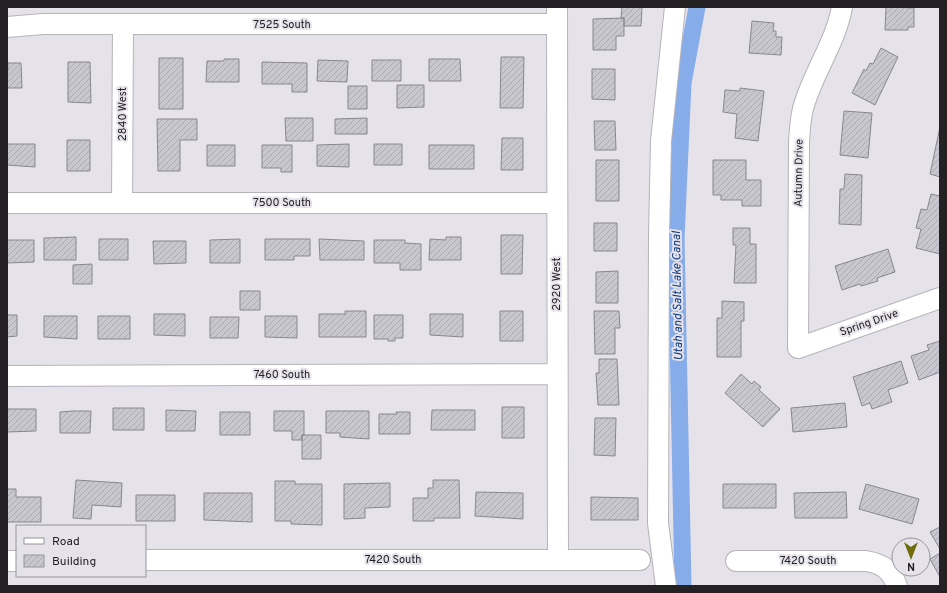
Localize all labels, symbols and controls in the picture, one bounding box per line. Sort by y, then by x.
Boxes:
street label: 7525 South [253,18,311,32]
street label: 2840 West [116,87,130,141]
street label: Autumn Drive [791,139,807,207]
street label: 7500 South [253,196,311,210]
water label: Utah and Salt Lake Canal [669,230,687,361]
street label: 2920 West [550,257,564,311]
street label: Spring Drive [838,306,900,340]
street label: 7460 South [254,368,310,382]
legend [16,525,146,577]
text: Road [52,534,80,550]
north arrow [891,537,931,577]
street label: 7420 South [365,553,421,567]
text: Building [52,554,96,570]
street label: 7420 South [780,554,836,568]
text: N [907,559,915,573]

